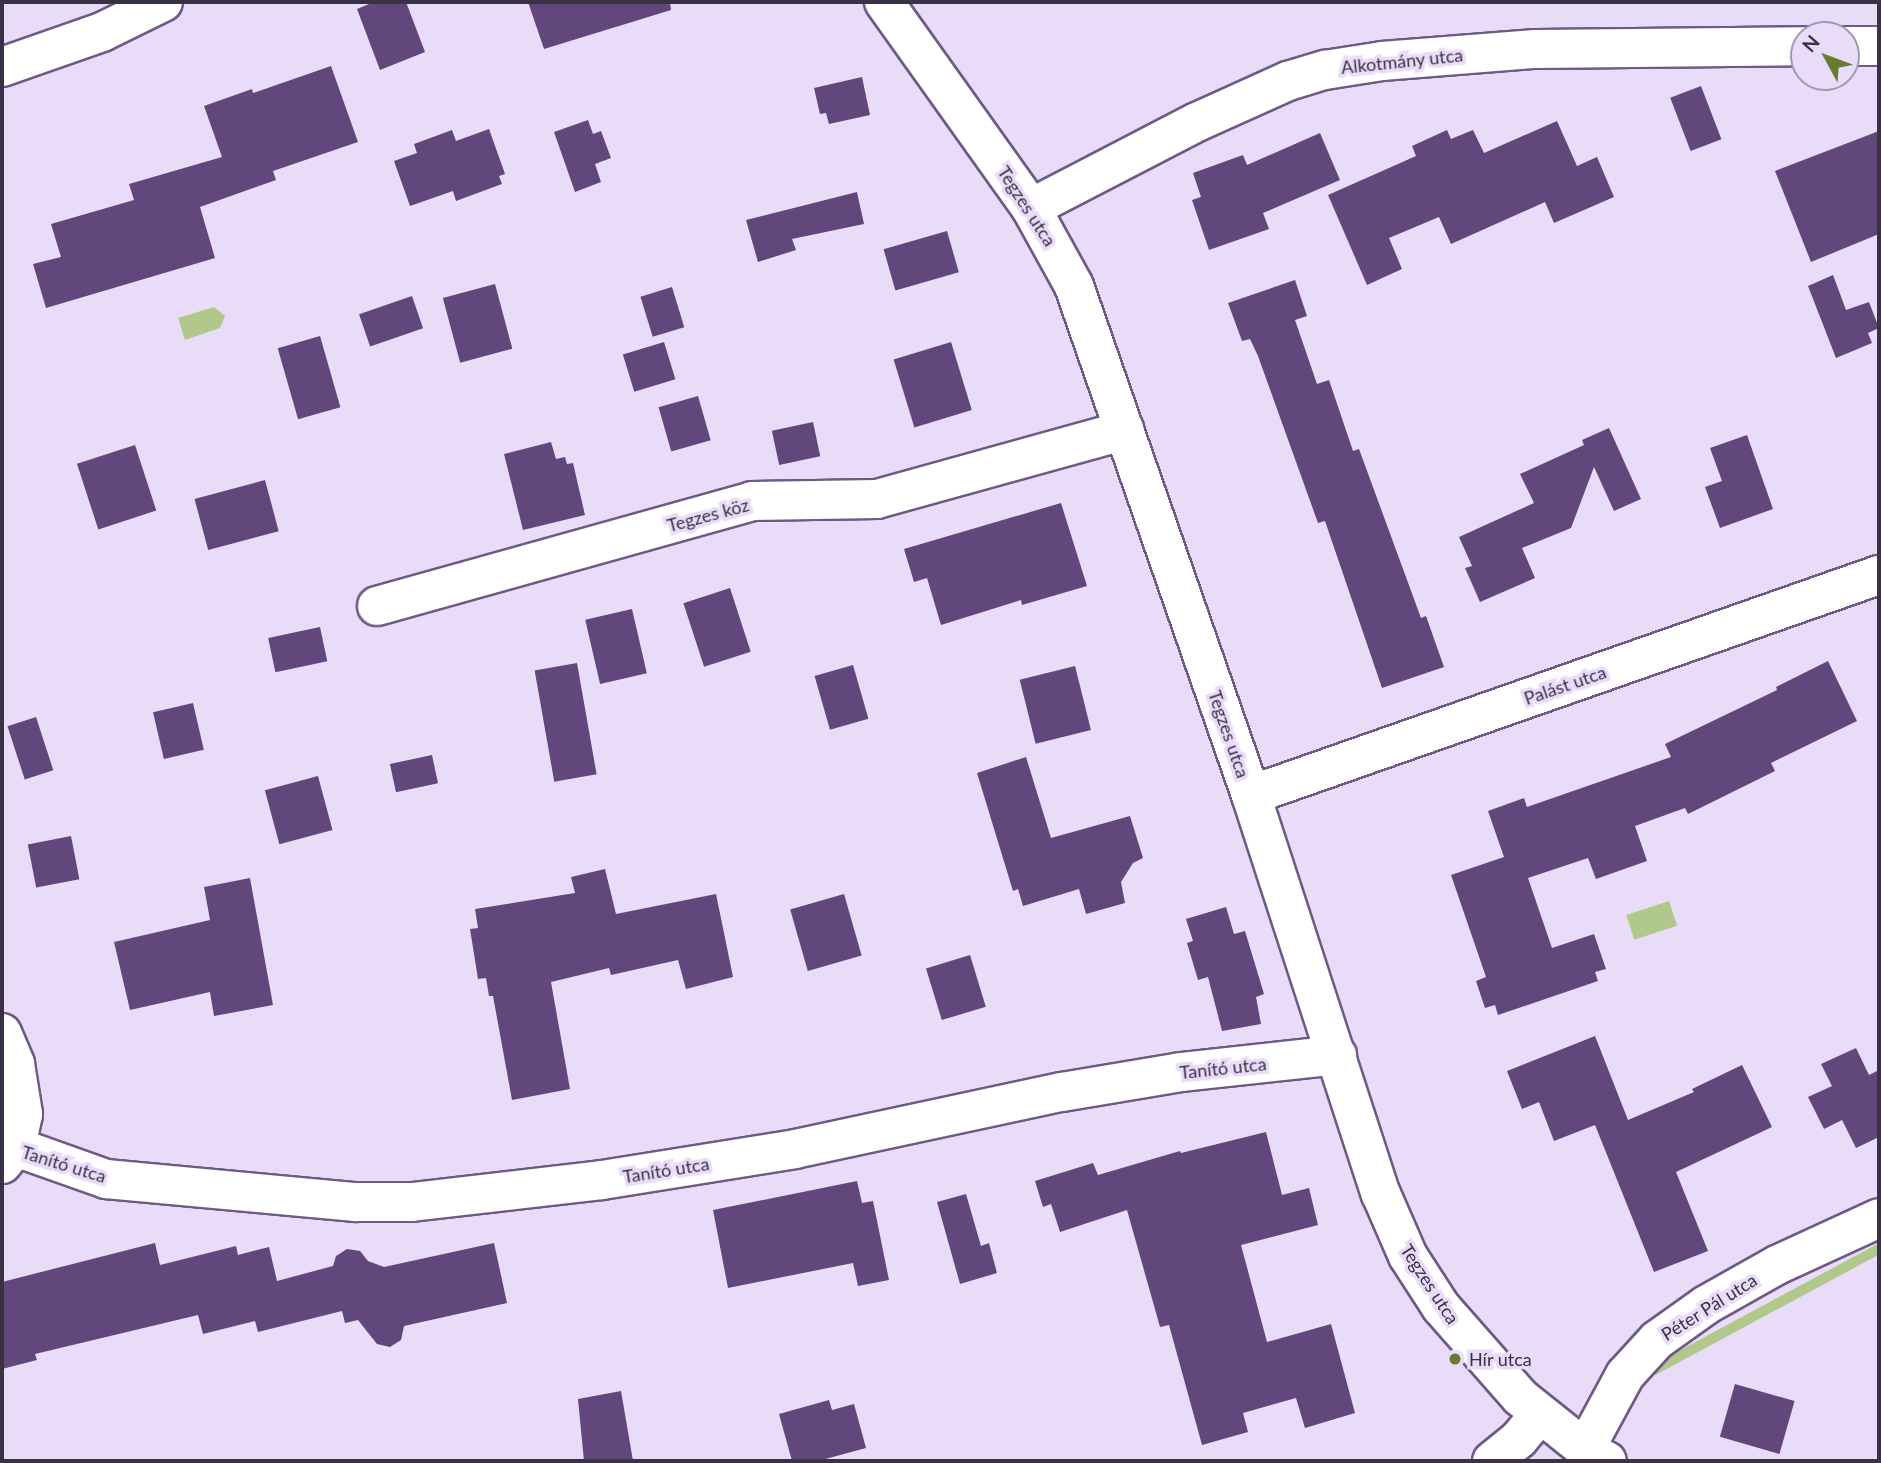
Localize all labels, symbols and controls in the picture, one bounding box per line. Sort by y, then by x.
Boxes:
north arrow [1790,21,1860,91]
text: N [1797,30,1824,56]
street label: Alkotmány utca [1340,44,1464,78]
street label: Tegzes utca [993,162,1061,250]
street label: Tegzes köz [665,494,751,536]
street label: Palást utca [1521,661,1609,709]
street label: Tegzes utca [1204,687,1254,781]
street label: Tanító utca [1179,1053,1267,1083]
street label: Tanító utca [19,1141,109,1187]
street label: Tanító utca [621,1153,711,1187]
street label: Tegzes utca [1396,1240,1464,1328]
street label: Péter Pál utca [1657,1269,1761,1345]
place label: Hír utca [1469,1348,1532,1370]
marker: Hír utca [1447,1351,1463,1367]

